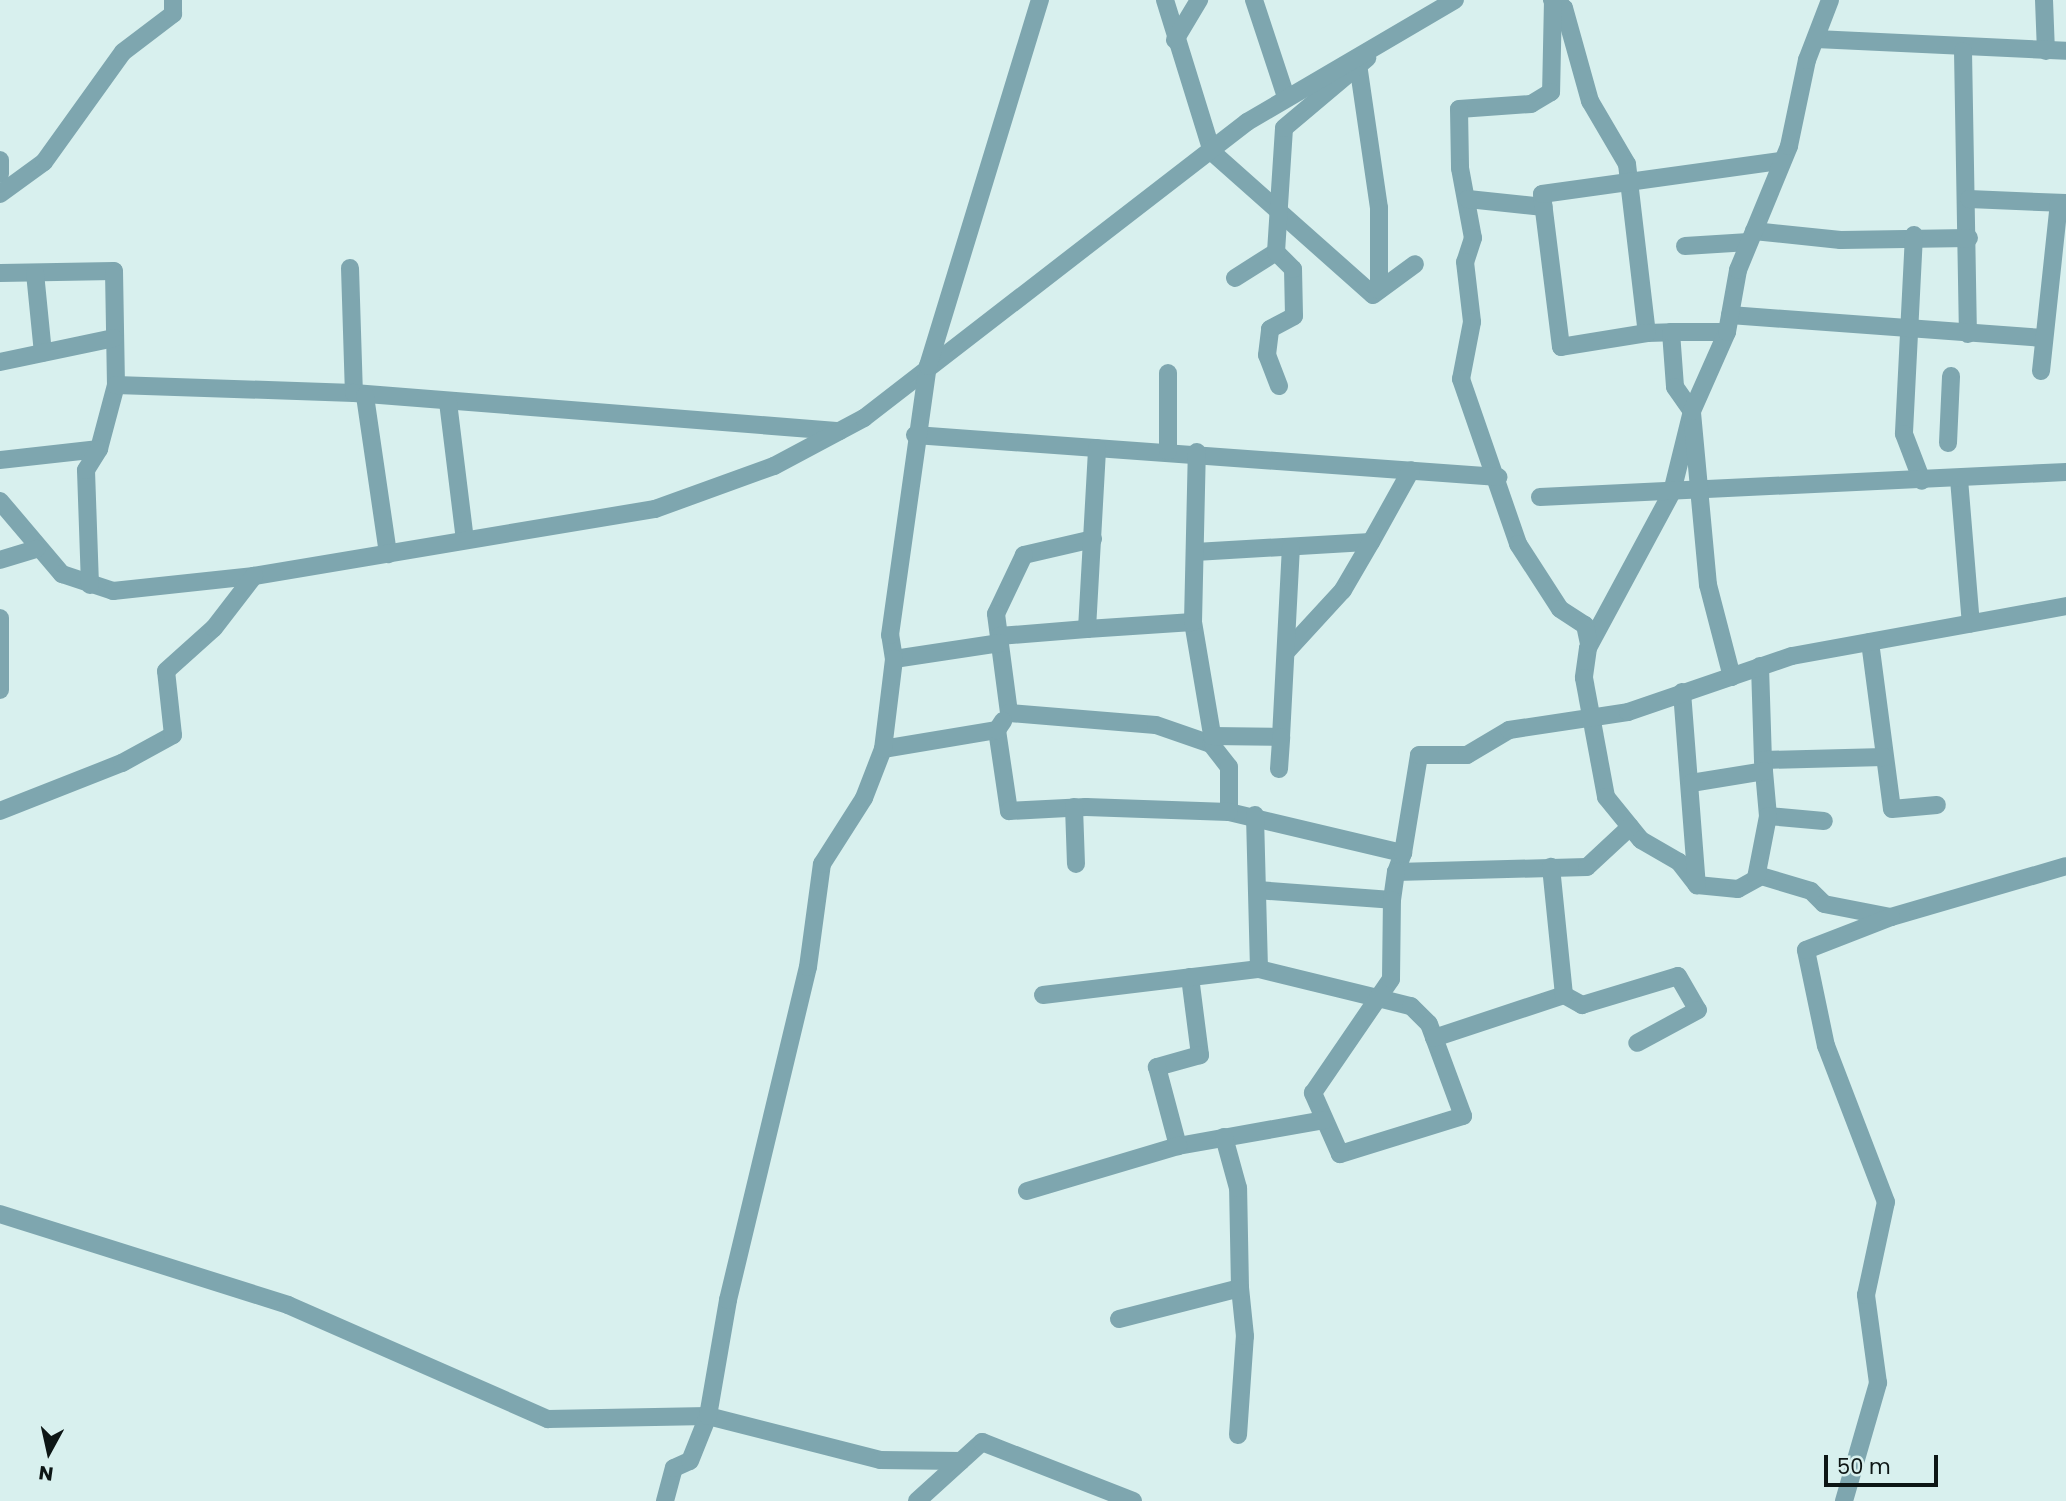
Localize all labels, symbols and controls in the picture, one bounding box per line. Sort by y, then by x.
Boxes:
north arrow [14,1417,84,1487]
scale bar [1828,1442,1942,1486]
text: 50 m [1837,1452,1891,1481]
text: N [37,1459,55,1488]

